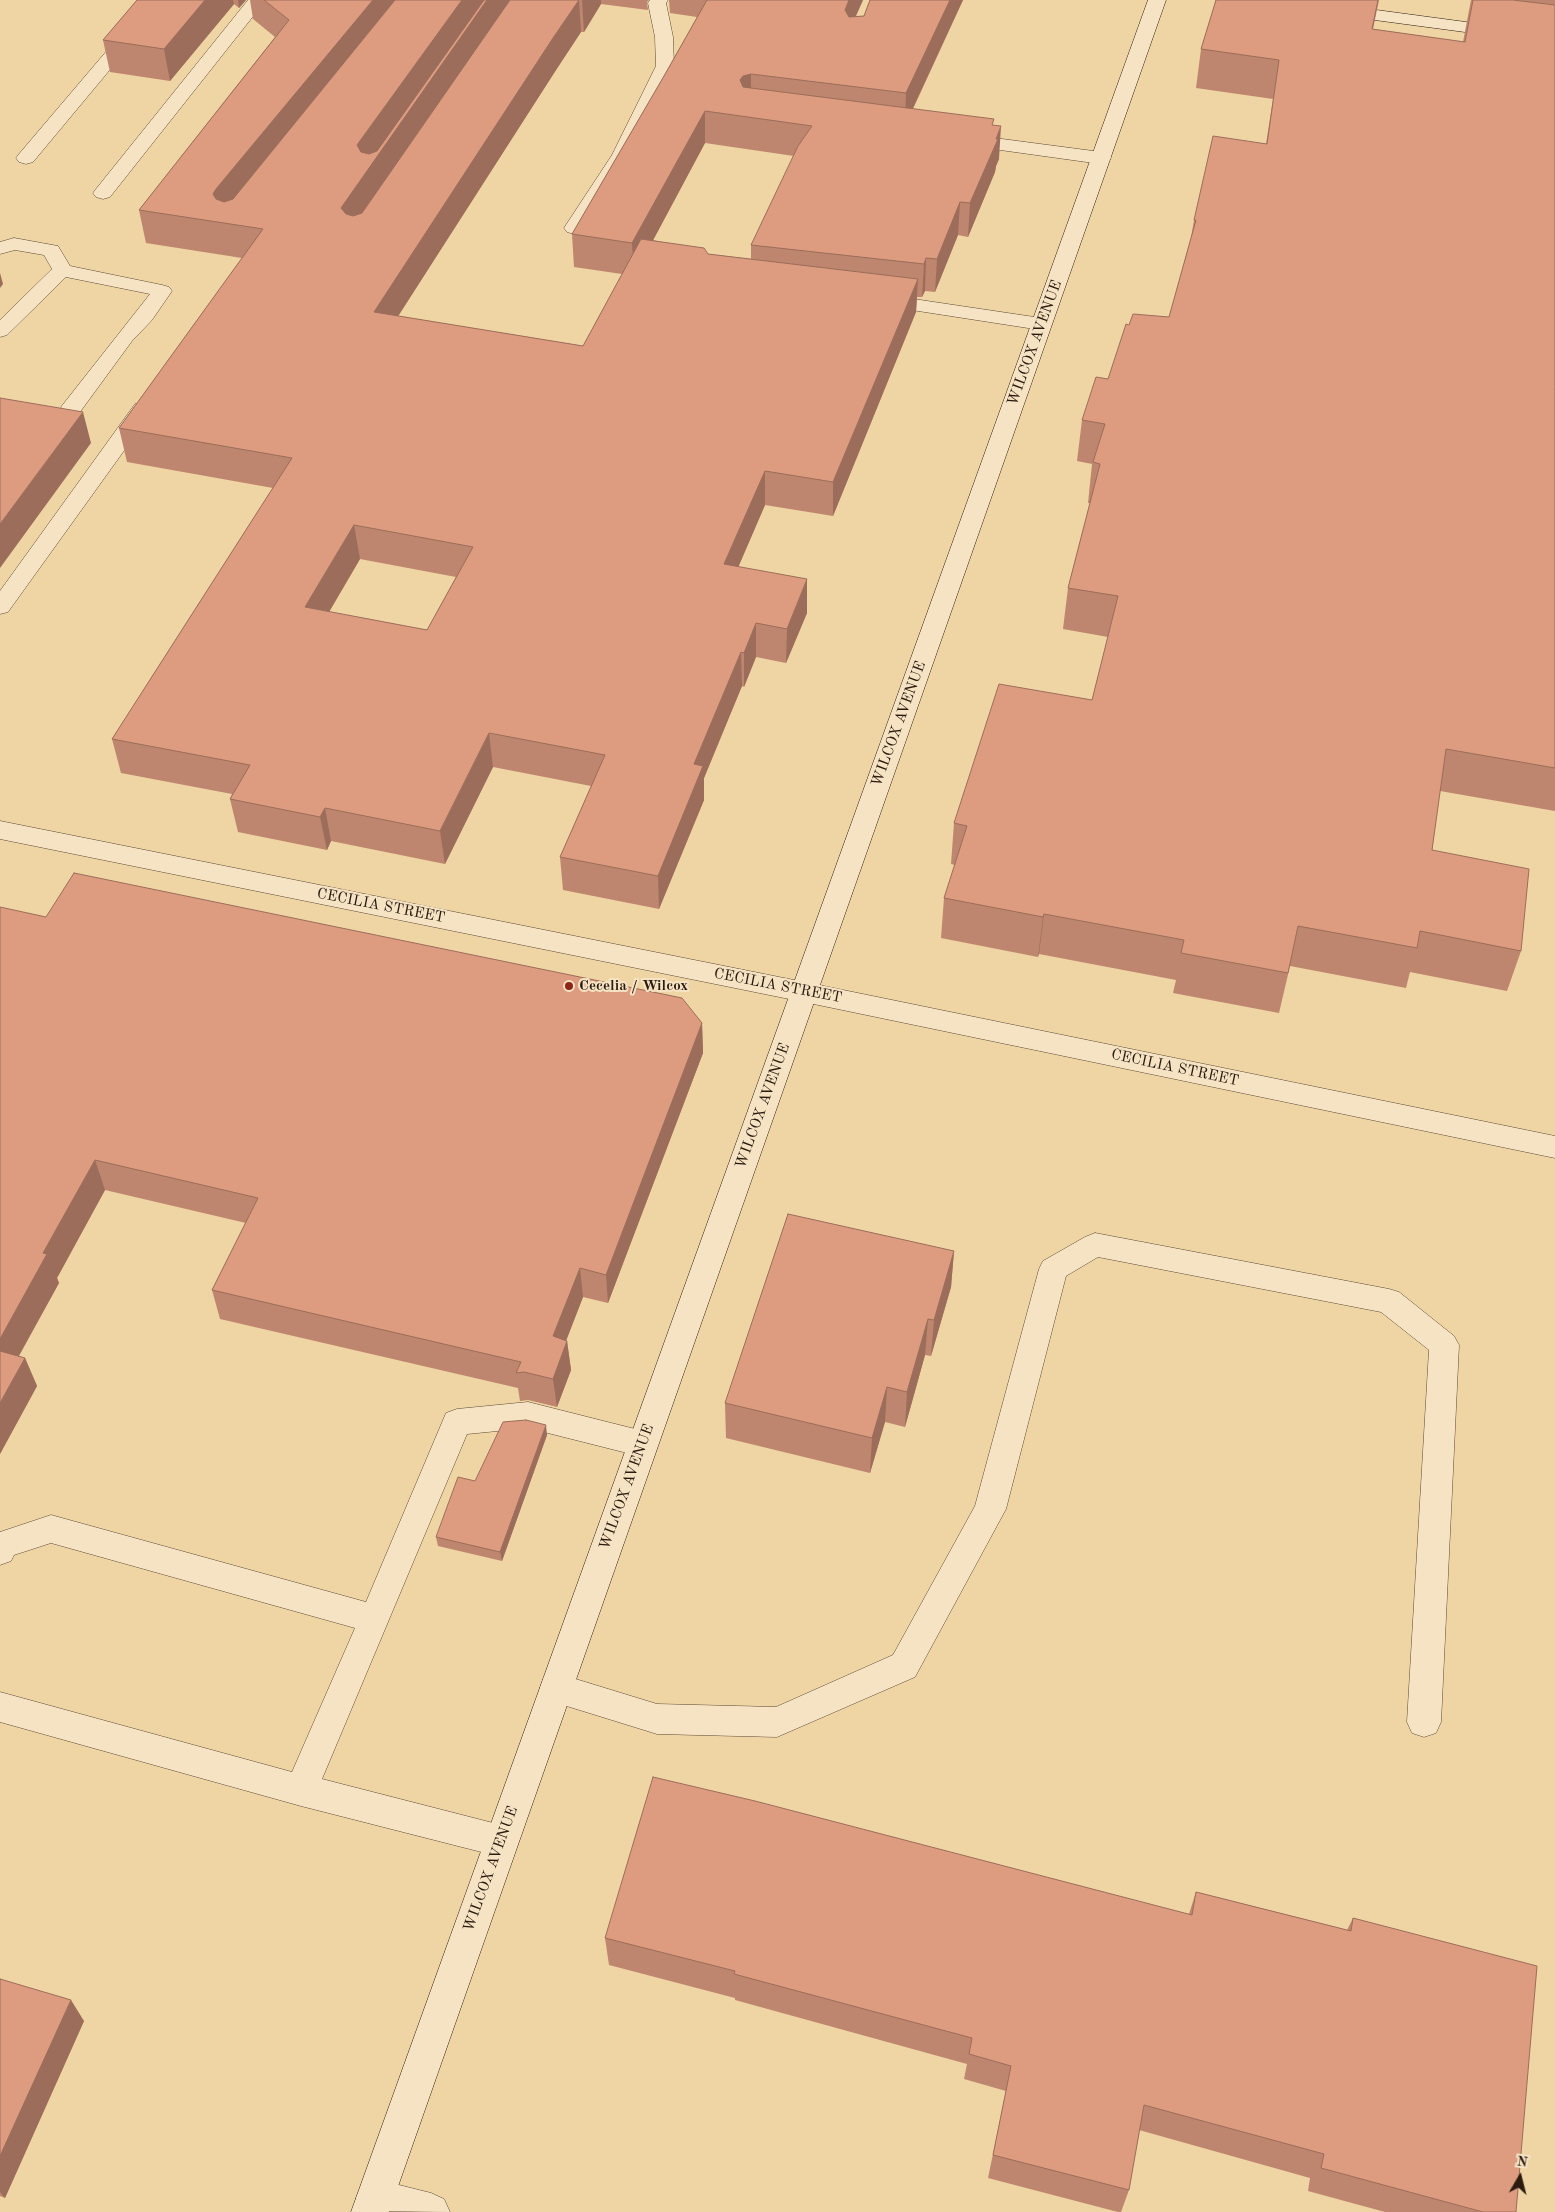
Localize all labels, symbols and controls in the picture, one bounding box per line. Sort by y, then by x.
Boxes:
street label: WILCOX AVENUE [1004,278,1066,408]
street label: WILCOX AVENUE [868,659,930,789]
street label: CECILIA STREET [315,885,447,927]
street label: CECILIA STREET [712,965,844,1007]
place label: Cecelia / Wilcox [579,977,688,995]
marker: Cecelia / Wilcox [563,980,575,992]
street label: WILCOX AVENUE [732,1041,794,1171]
street label: CECILIA STREET [1109,1046,1241,1090]
street label: WILCOX AVENUE [596,1422,658,1552]
street label: WILCOX AVENUE [460,1804,522,1934]
north arrow [1495,2152,1545,2202]
text: N [1516,2154,1528,2170]

